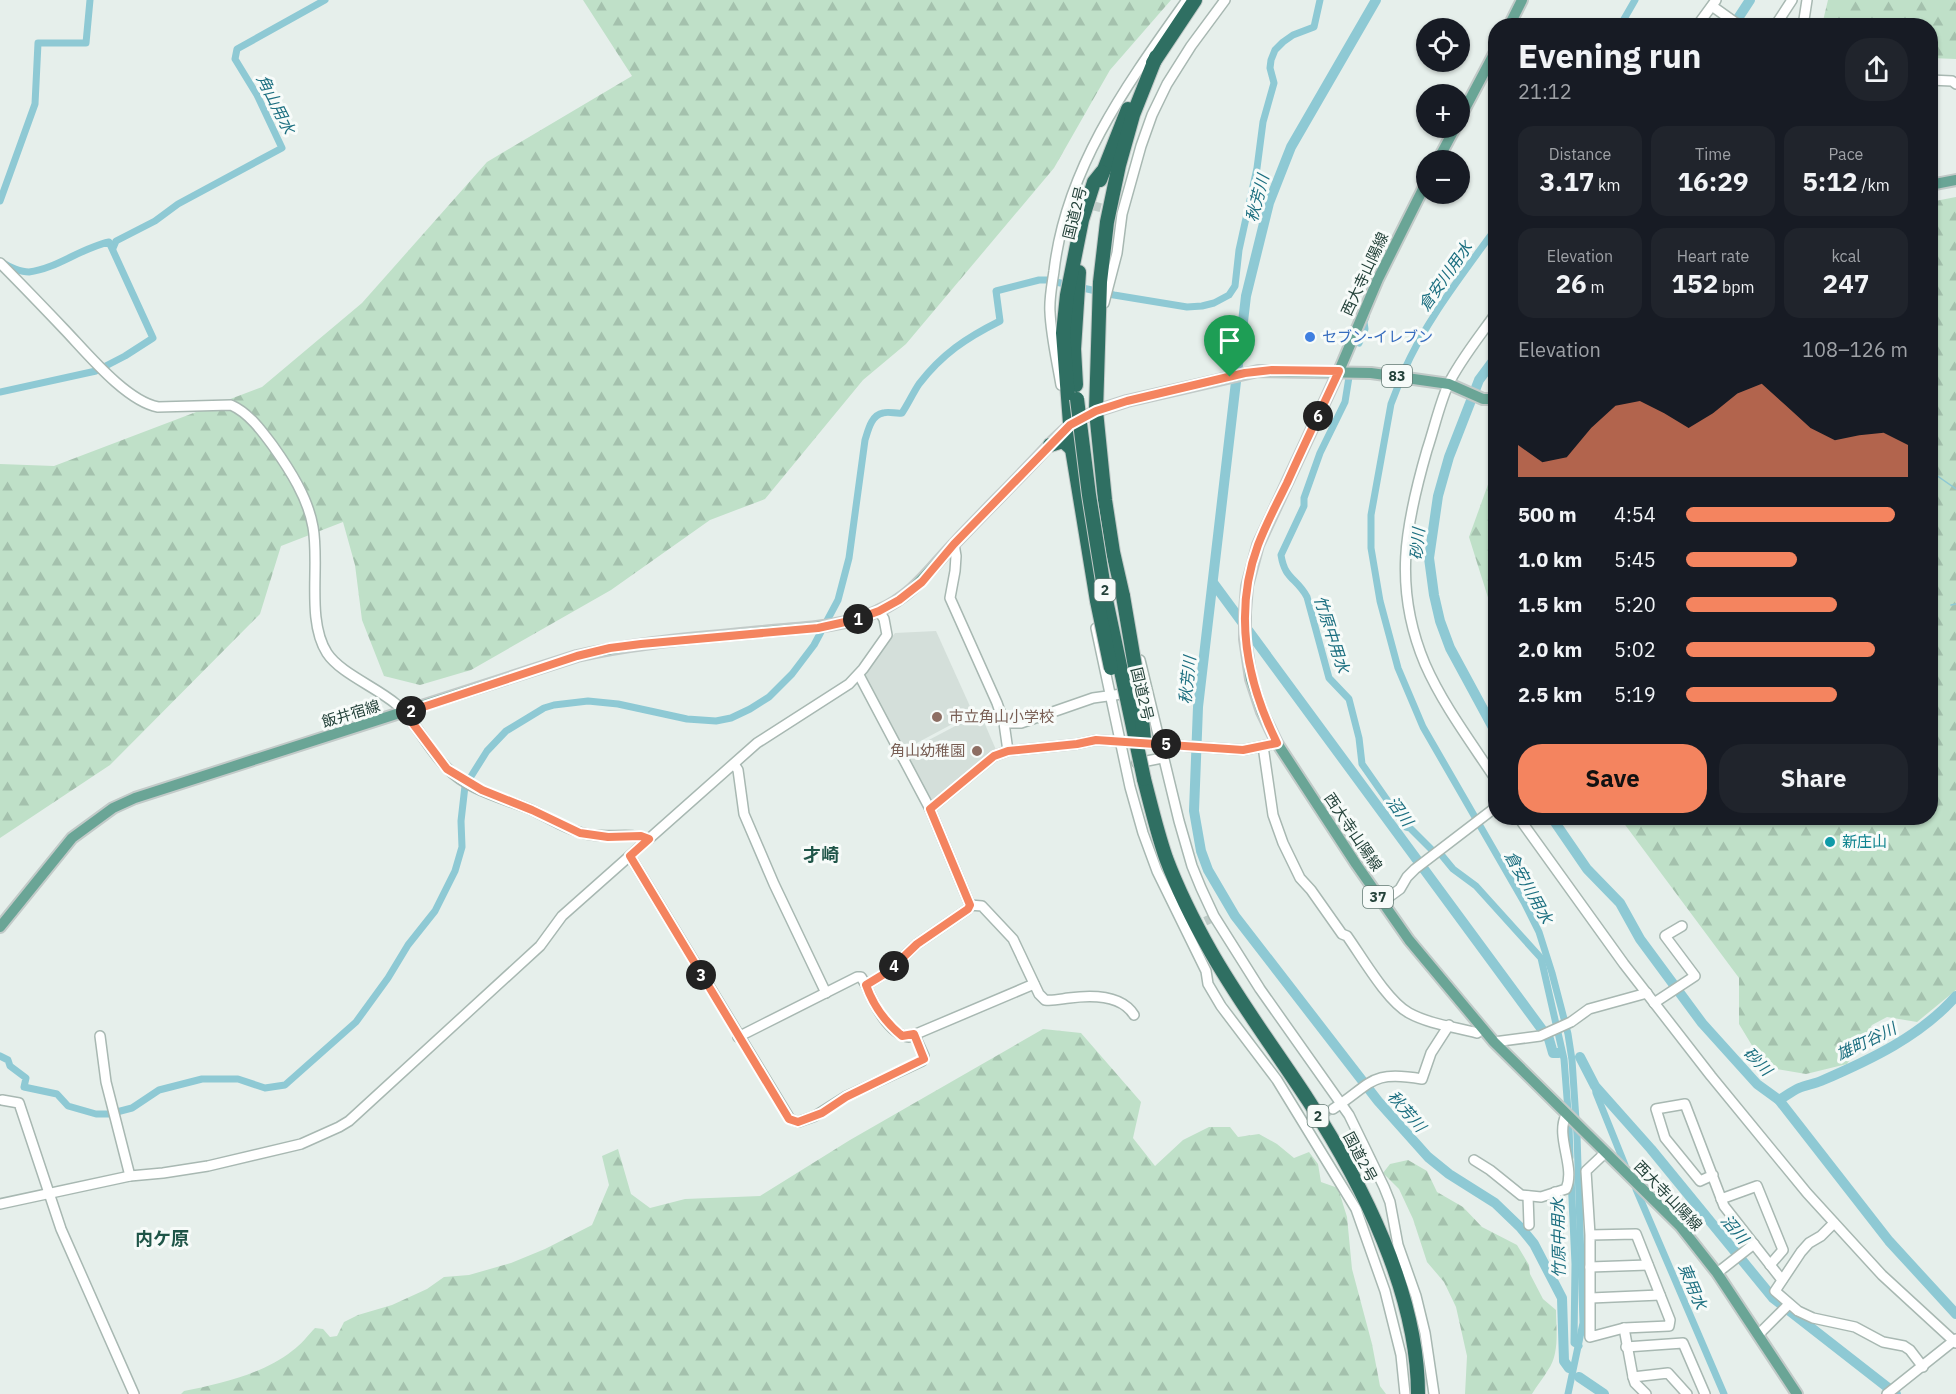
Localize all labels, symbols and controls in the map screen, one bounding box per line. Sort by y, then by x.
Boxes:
map controls [1416,18,1470,204]
button: locate [1416,18,1470,72]
text: Evening run [1518,34,1702,77]
button: share [1845,38,1908,101]
water label: 角山用水 [253,71,300,139]
text: 21:12 [1518,78,1572,105]
button: + [1416,84,1470,138]
text: Distance [1549,144,1611,164]
text: Time [1695,144,1731,164]
text: Pace [1829,144,1863,164]
button: − [1416,150,1470,204]
text: 3.17 [1539,164,1594,198]
text: 16:29 [1678,164,1748,198]
text: 5:12 [1802,164,1858,198]
water label: 秋芳川 [1241,170,1273,224]
text: km [1594,175,1621,195]
text: /km [1858,175,1890,195]
street label: 国道2号 [1059,184,1090,241]
street label: 西大寺山陽線 [1337,229,1392,319]
water label: 倉安川用水 [1414,236,1477,315]
text: Elevation [1547,246,1613,266]
text: Heart rate [1677,246,1749,266]
text: kcal [1831,246,1861,266]
text: 26 [1556,266,1587,300]
text: 152 [1671,266,1718,300]
text: 247 [1823,266,1869,300]
text: m [1587,277,1604,297]
text: bpm [1718,277,1755,297]
pin [1204,315,1255,377]
icon: arrive [1213,324,1246,357]
place label: セブン-イレブン [1322,327,1433,346]
marker: セブン-イレブン [1303,330,1317,344]
text: Elevation [1518,336,1601,363]
text: 108–126 m [1802,336,1908,363]
road number: 83 [1382,365,1412,387]
pin: 6 [1303,401,1333,431]
text: 6 [1313,406,1323,426]
text: 500 m [1518,501,1577,528]
text: 4:54 [1614,501,1656,528]
water label: 砂川 [1406,525,1429,561]
text: 1.0 km [1518,546,1582,573]
text: 5:45 [1614,546,1656,573]
road number: 2 [1094,579,1116,601]
text: 1.5 km [1518,591,1582,618]
text: 5:20 [1614,591,1656,618]
water label: 竹原中用水 [1310,593,1354,677]
pin: 1 [843,604,873,634]
text: 1 [853,609,863,629]
text: 2.0 km [1518,636,1582,663]
text: 5:02 [1614,636,1656,663]
water label: 秋芳川 [1175,653,1200,705]
street label: 国道2号 [1127,665,1158,722]
text: 2.5 km [1518,681,1582,708]
text: 5:19 [1614,681,1656,708]
street label: 飯井宿線 [319,696,382,731]
pin: 2 [396,696,426,726]
text: 2 [406,701,416,721]
place label: 市立角山小学校 [949,707,1054,726]
marker: 市立角山小学校 [930,710,944,724]
pin: 5 [1151,729,1181,759]
text: 5 [1161,734,1171,754]
place label: 角山幼稚園 [890,741,965,760]
marker: 角山幼稚園 [970,744,984,758]
button: Save [1518,744,1707,813]
button: Share [1719,744,1908,813]
street label: 西大寺山陽線 [1320,789,1386,874]
water label: 沼川 [1383,792,1419,831]
place label: 新庄山 [1842,832,1887,851]
marker: 新庄山 [1823,835,1837,849]
district label: 才崎 [803,843,839,866]
water label: 倉安川用水 [1501,847,1558,929]
road number: 37 [1363,886,1393,908]
pin: 4 [879,951,909,981]
text: 4 [889,956,899,976]
pin: 3 [686,960,716,990]
text: 3 [696,965,706,985]
water label: 雄町谷川 [1833,1017,1901,1064]
water label: 砂川 [1740,1043,1778,1081]
water label: 秋芳川 [1384,1086,1432,1137]
road number: 2 [1308,1105,1328,1127]
street label: 国道2号 [1339,1128,1382,1185]
street label: 西大寺山陽線 [1630,1157,1706,1235]
water label: 竹原中用水 [1547,1196,1569,1278]
water label: 沼川 [1717,1210,1754,1249]
district label: 内ケ原 [135,1227,189,1250]
water label: 東用水 [1674,1260,1712,1314]

